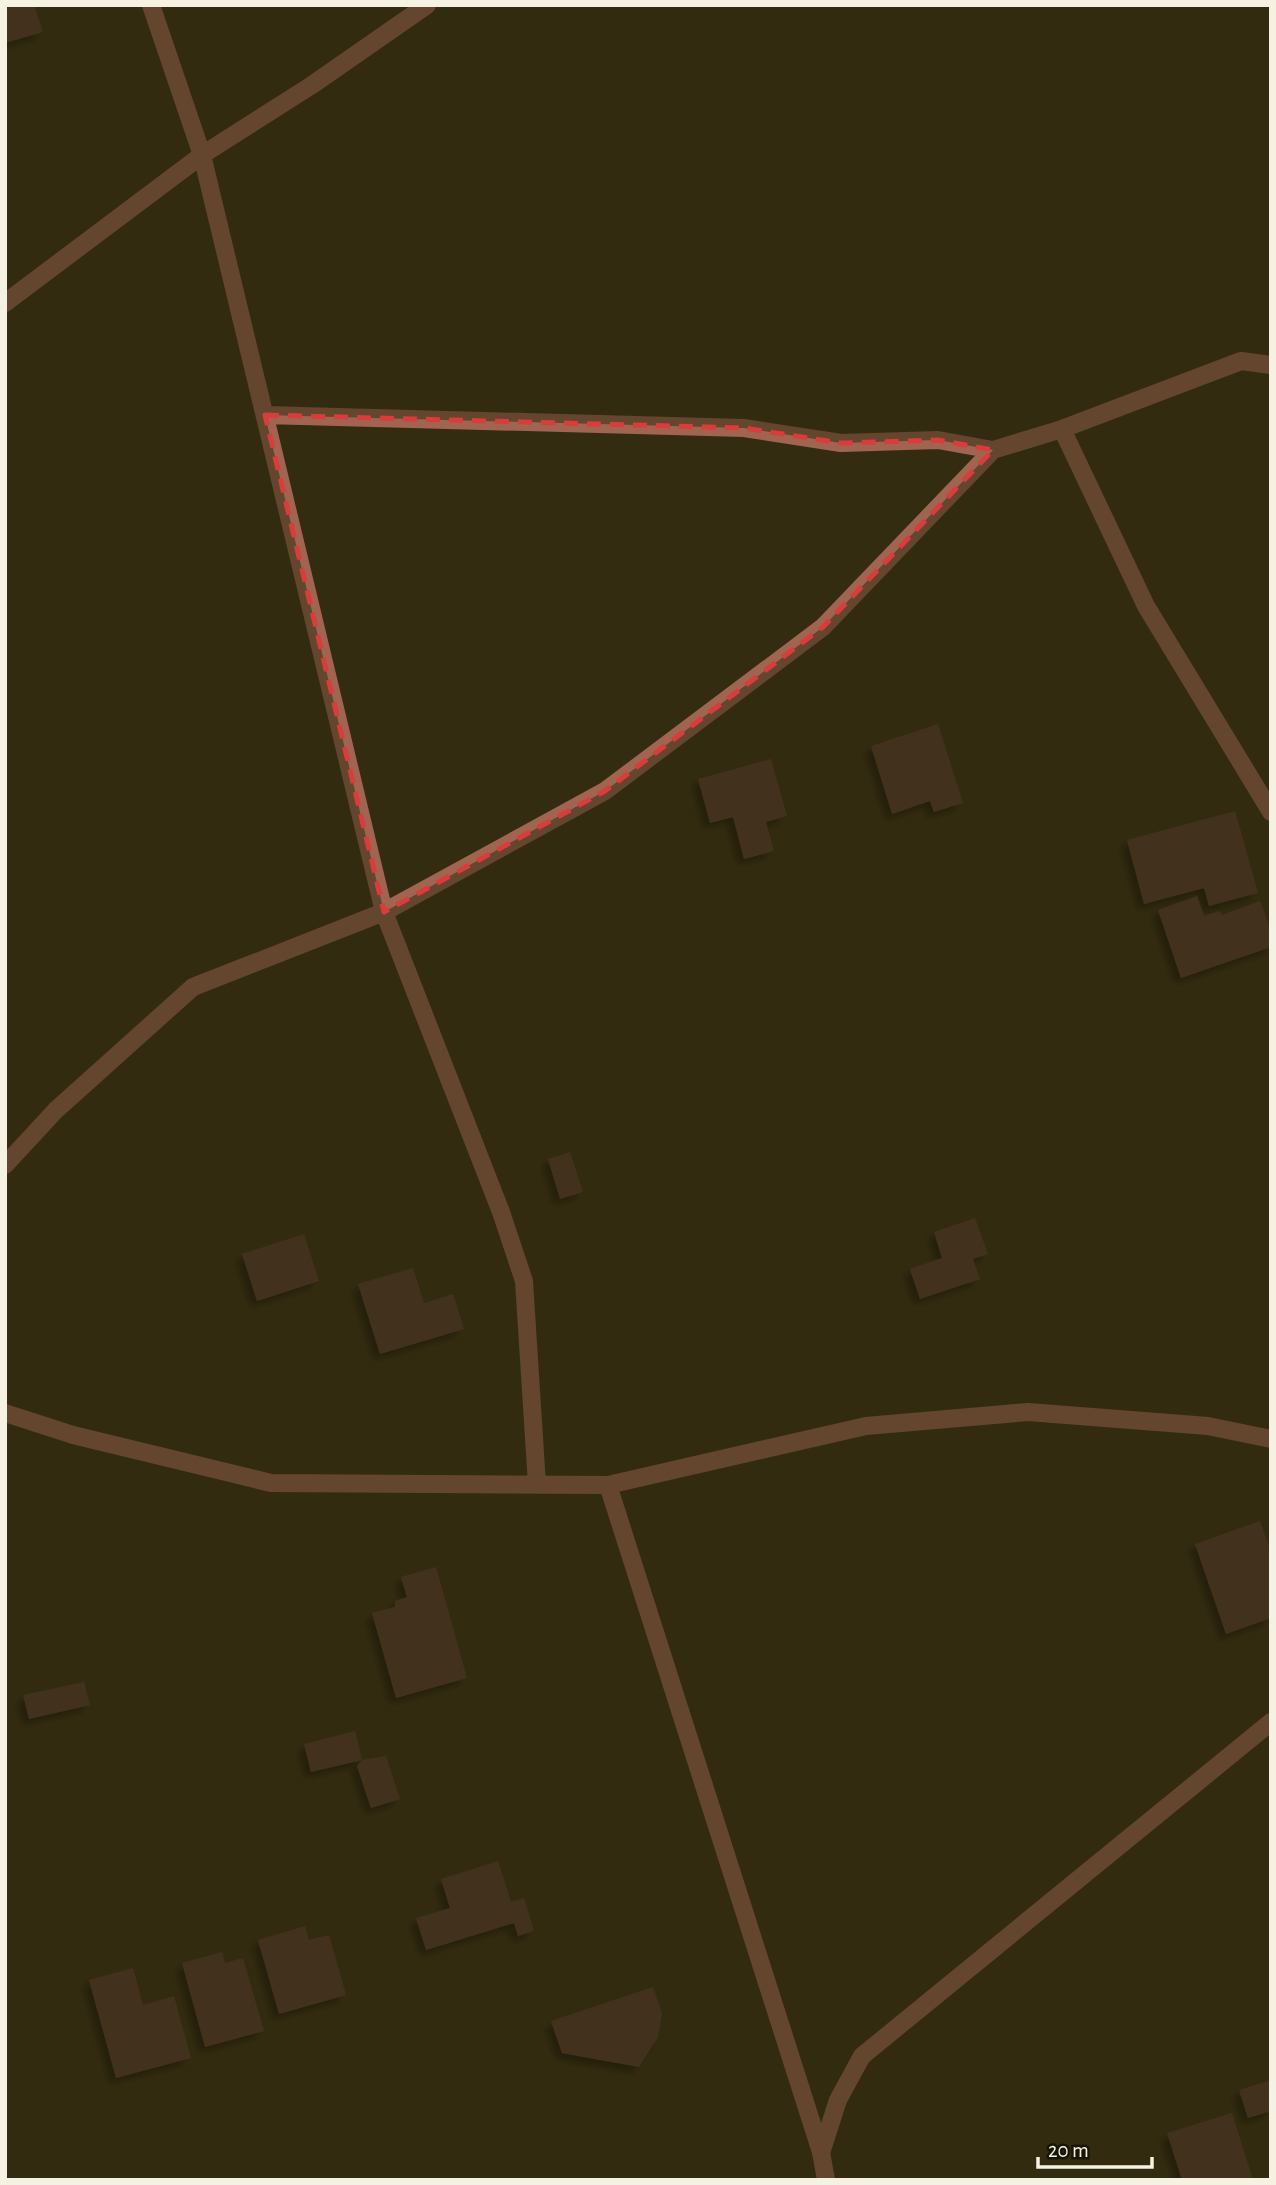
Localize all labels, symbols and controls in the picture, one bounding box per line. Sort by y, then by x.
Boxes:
scale bar [1038,2126,1152,2170]
text: 20 m [1048,2140,1089,2161]

